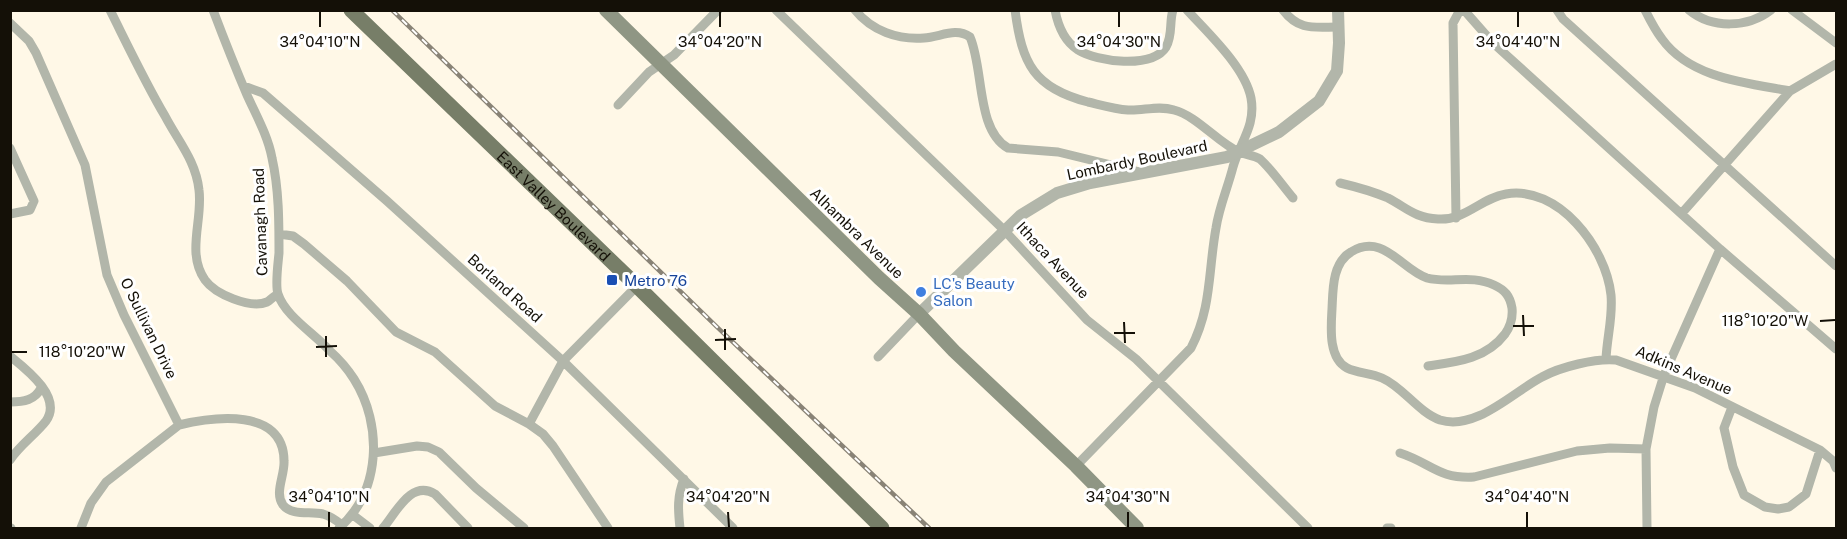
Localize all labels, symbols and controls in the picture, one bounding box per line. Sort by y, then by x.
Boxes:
text: 34°04'10"N [279,33,361,50]
text: 34°04'20"N [678,33,762,50]
text: 34°04'30"N [1077,33,1161,50]
text: 34°04'40"N [1476,33,1560,50]
street label: Lombardy Boulevard [1065,137,1209,183]
street label: East Valley Boulevard [494,147,614,264]
street label: Cavanagh Road [250,168,270,276]
street label: Alhambra Avenue [807,184,907,282]
street label: Ithaca Avenue [1013,218,1093,302]
street label: Borland Road [464,250,546,326]
place label: Metro 76 [624,272,687,289]
marker: Metro 76 [605,273,619,287]
street label: O Sullivan Drive [117,275,181,381]
place label: LC's Beauty Salon [933,275,1015,309]
marker: LC's Beauty Salon [914,285,928,299]
text: 118°10'20"W [1722,312,1808,329]
street label: Adkins Avenue [1633,342,1735,398]
text: 118°10'20"W [39,343,125,360]
text: 34°04'10"N [288,488,370,505]
text: 34°04'20"N [686,488,770,505]
text: 34°04'30"N [1086,488,1170,505]
text: 34°04'40"N [1485,488,1569,505]

